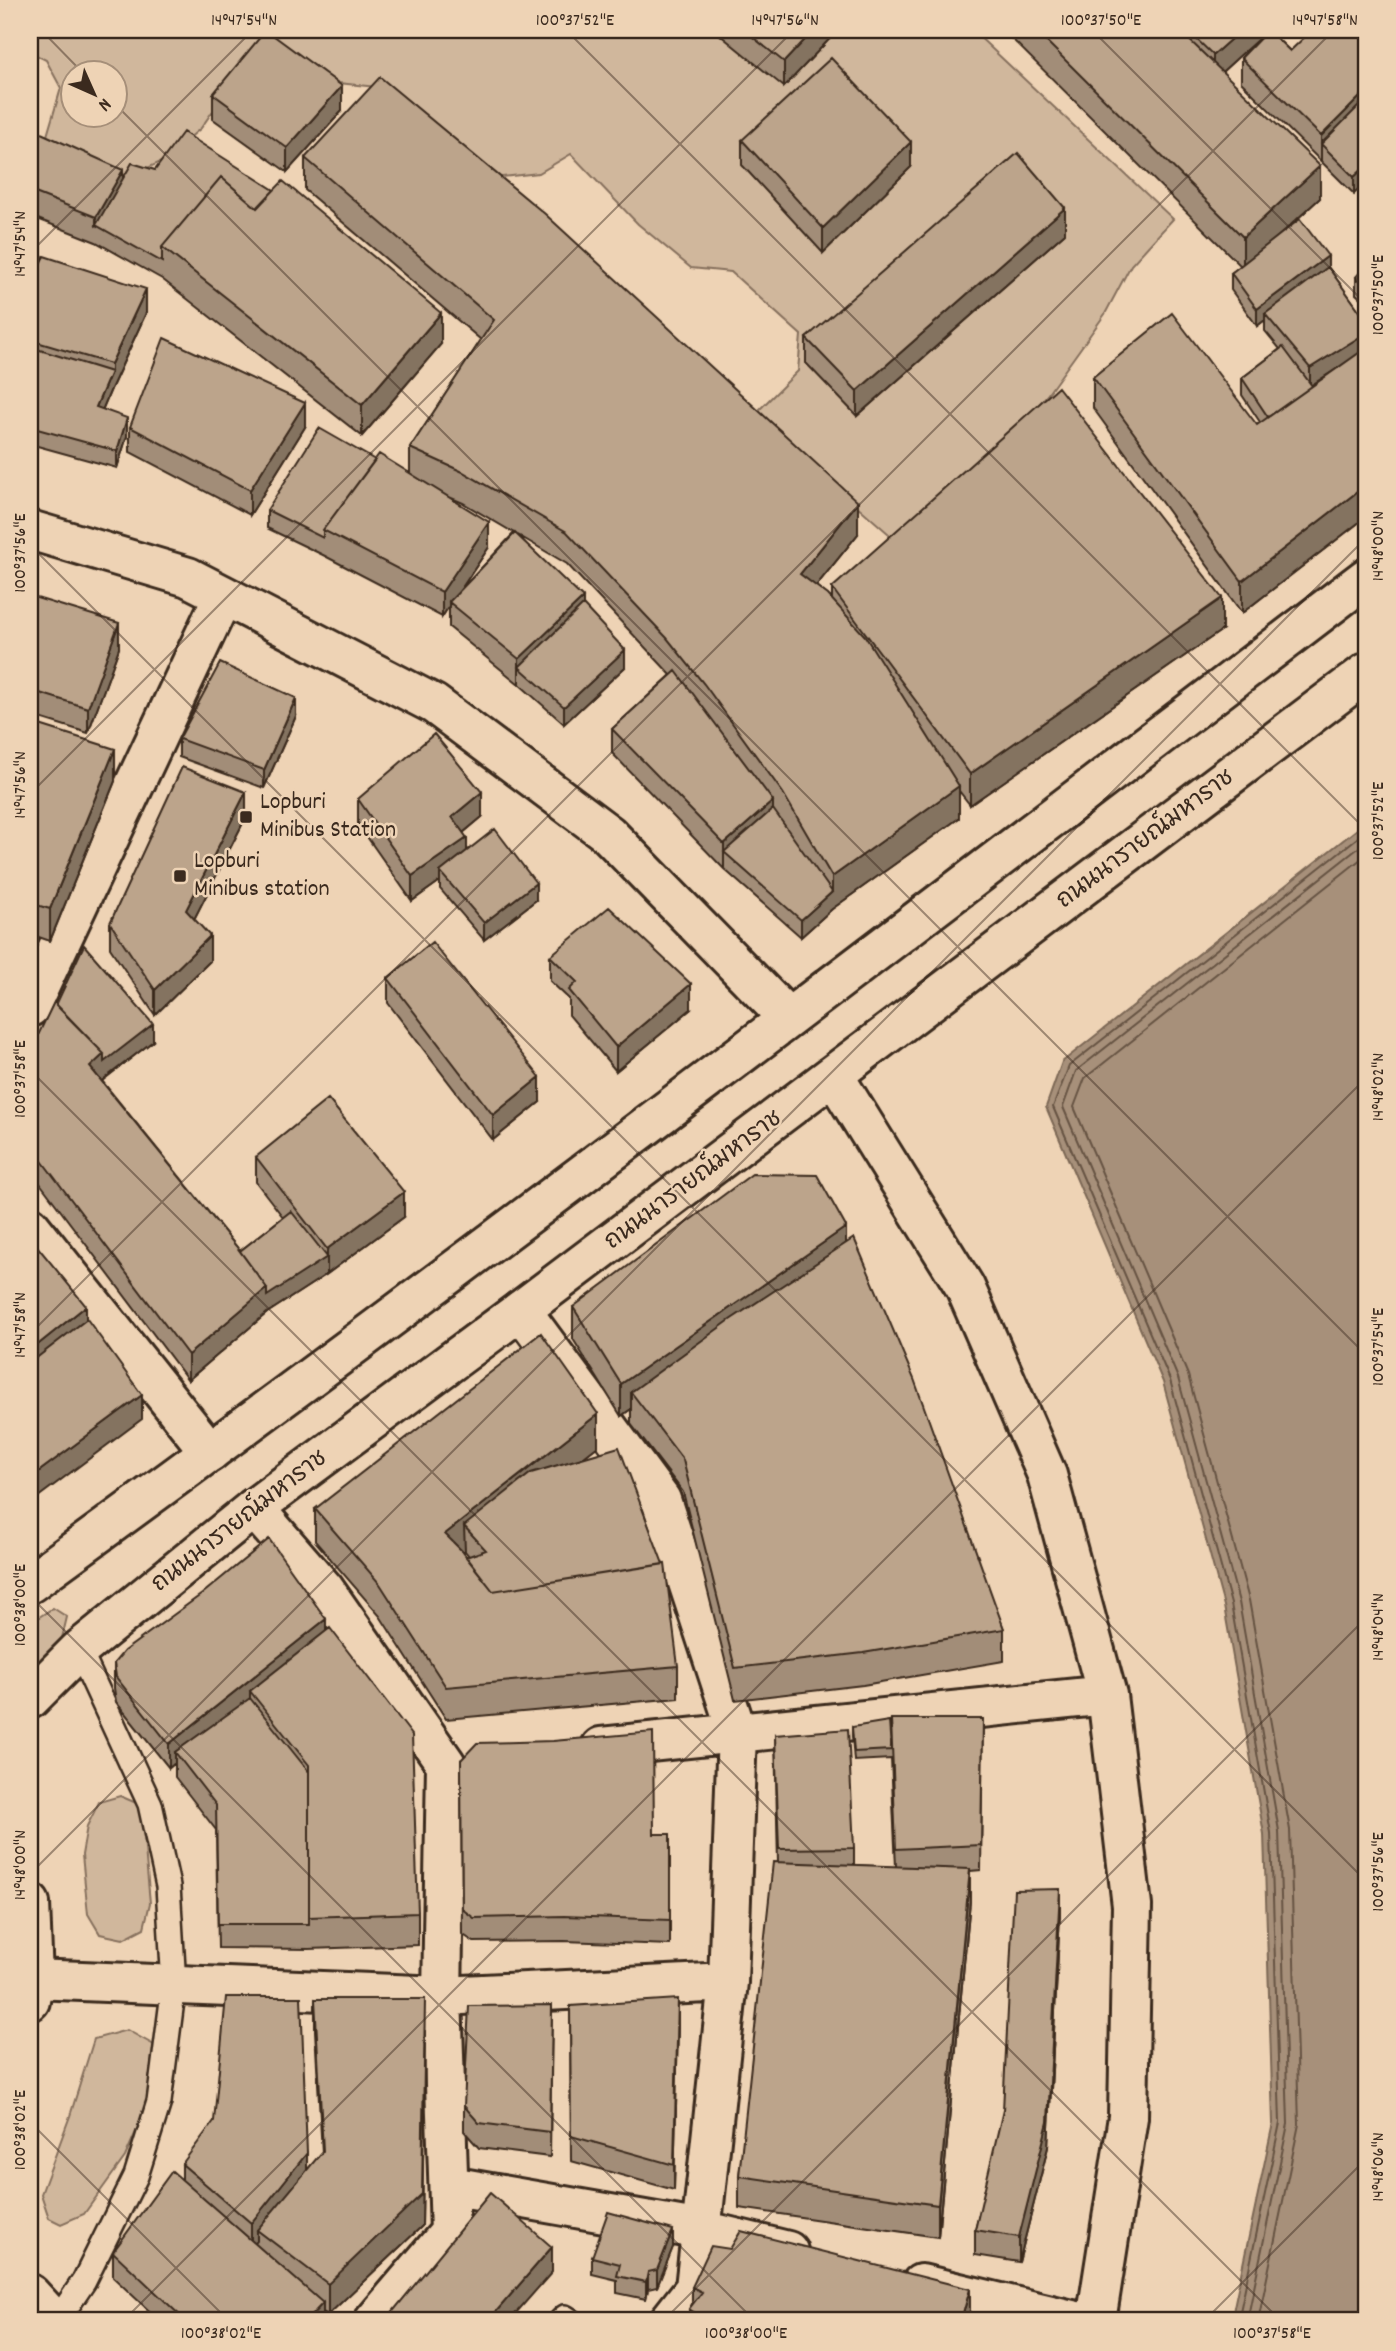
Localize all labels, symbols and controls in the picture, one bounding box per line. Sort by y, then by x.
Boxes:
text: 14°47'54"N [211,9,277,34]
text: 100°37'52"E [536,9,614,34]
text: 14°47'56"N [751,9,819,34]
text: 100°37'50"E [1061,9,1141,34]
text: 14°47'58"N [1292,9,1358,34]
north arrow [60,60,130,130]
text: N [91,91,116,116]
text: 14°47'54"N [9,211,34,277]
text: 100°37'50"E [1367,255,1392,335]
text: 14°48'00"N [1367,511,1392,581]
text: 100°37'56"E [9,513,34,593]
text: 14°47'56"N [9,751,34,819]
street label: ถนนนารายณ์มหาราช [1049,760,1242,918]
text: 100°37'52"E [1367,782,1392,860]
place label: Lopburi Minibus Station [260,786,396,848]
marker: Lopburi Minibus Station [238,809,254,825]
place label: Lopburi Minibus station [194,845,330,907]
marker: Lopburi Minibus station [172,868,188,884]
text: 100°37'58"E [9,1040,34,1118]
text: 14°48'02"N [1367,1053,1392,1121]
street label: ถนนนารายณ์มหาราช [597,1101,790,1259]
text: 14°47'58"N [9,1292,34,1358]
text: 100°37'54"E [1367,1308,1392,1386]
street label: ถนนนารายณ์มหาราช [144,1441,335,1601]
text: 100°38'00"E [9,1564,34,1646]
text: 14°48'04"N [1367,1593,1392,1661]
text: 14°48'00"N [9,1830,34,1900]
text: 100°37'56"E [1367,1832,1392,1912]
text: 100°38'02"E [9,2090,34,2170]
text: 14°48'06"N [1367,2132,1392,2202]
text: 100°38'02"E [181,2322,261,2347]
text: 100°38'00"E [705,2322,787,2347]
text: 100°37'58"E [1233,2322,1311,2347]

